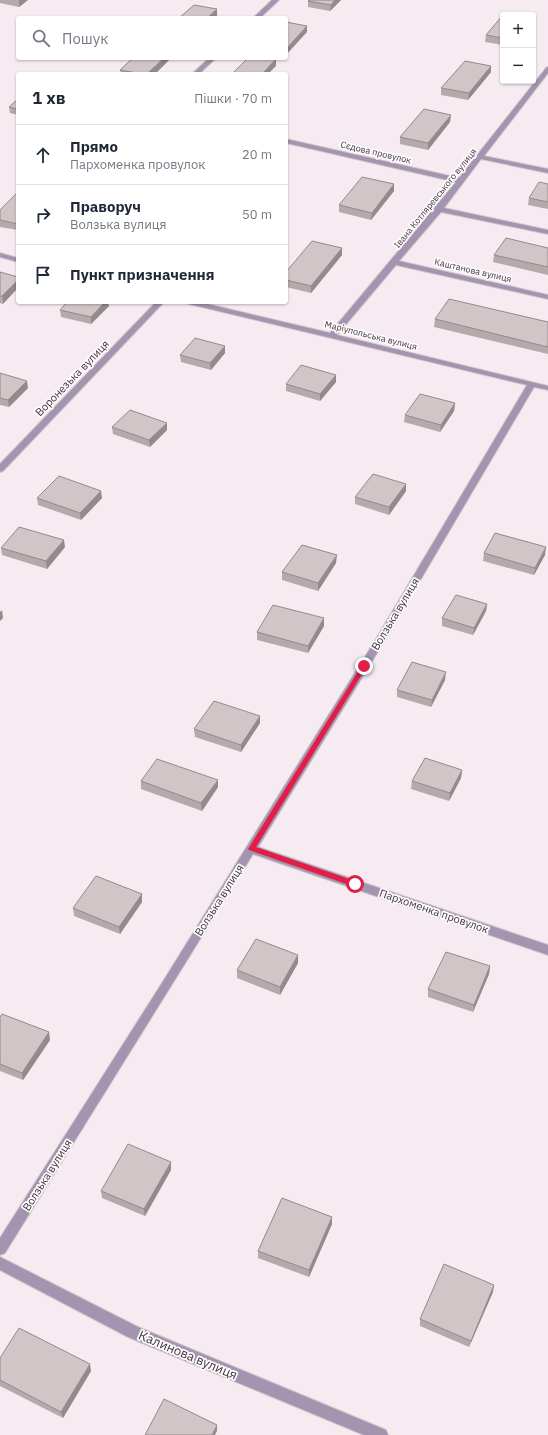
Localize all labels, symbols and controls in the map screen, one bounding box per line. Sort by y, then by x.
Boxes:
map controls [500,12,536,84]
button: + [500,12,536,48]
search box [16,16,288,60]
icon: search [30,27,52,49]
text: Пошук [62,29,109,48]
button: − [500,48,536,84]
text: 1 хв [32,87,66,109]
text: Пішки · 70 m [194,90,272,107]
text: Прямо [70,137,118,156]
street label: Сєдова провулок [340,139,413,166]
icon: ahead [32,144,54,166]
text: 20 m [242,146,272,163]
street label: Івана Котляревського вулиця [391,146,479,250]
text: Пархоменка провулок [70,156,205,173]
text: Праворуч [70,197,141,216]
icon: right [32,204,54,226]
text: 50 m [242,206,272,223]
text: Волзька вулиця [70,216,167,233]
street label: Каштанова вулиця [433,256,513,284]
icon: arrive [32,264,54,286]
text: Пункт призначення [70,265,215,284]
street label: Маріупольська вулиця [324,318,419,352]
street label: Воронезька вулиця [32,337,112,419]
street label: Волзька вулиця [368,575,422,653]
route end [355,657,373,675]
street label: Волзька вулиця [191,862,247,938]
route start [346,875,364,893]
street label: Пархоменка провулок [378,886,490,936]
street label: Волзька вулиця [19,1137,75,1213]
street label: Калинова вулиця [136,1326,240,1384]

